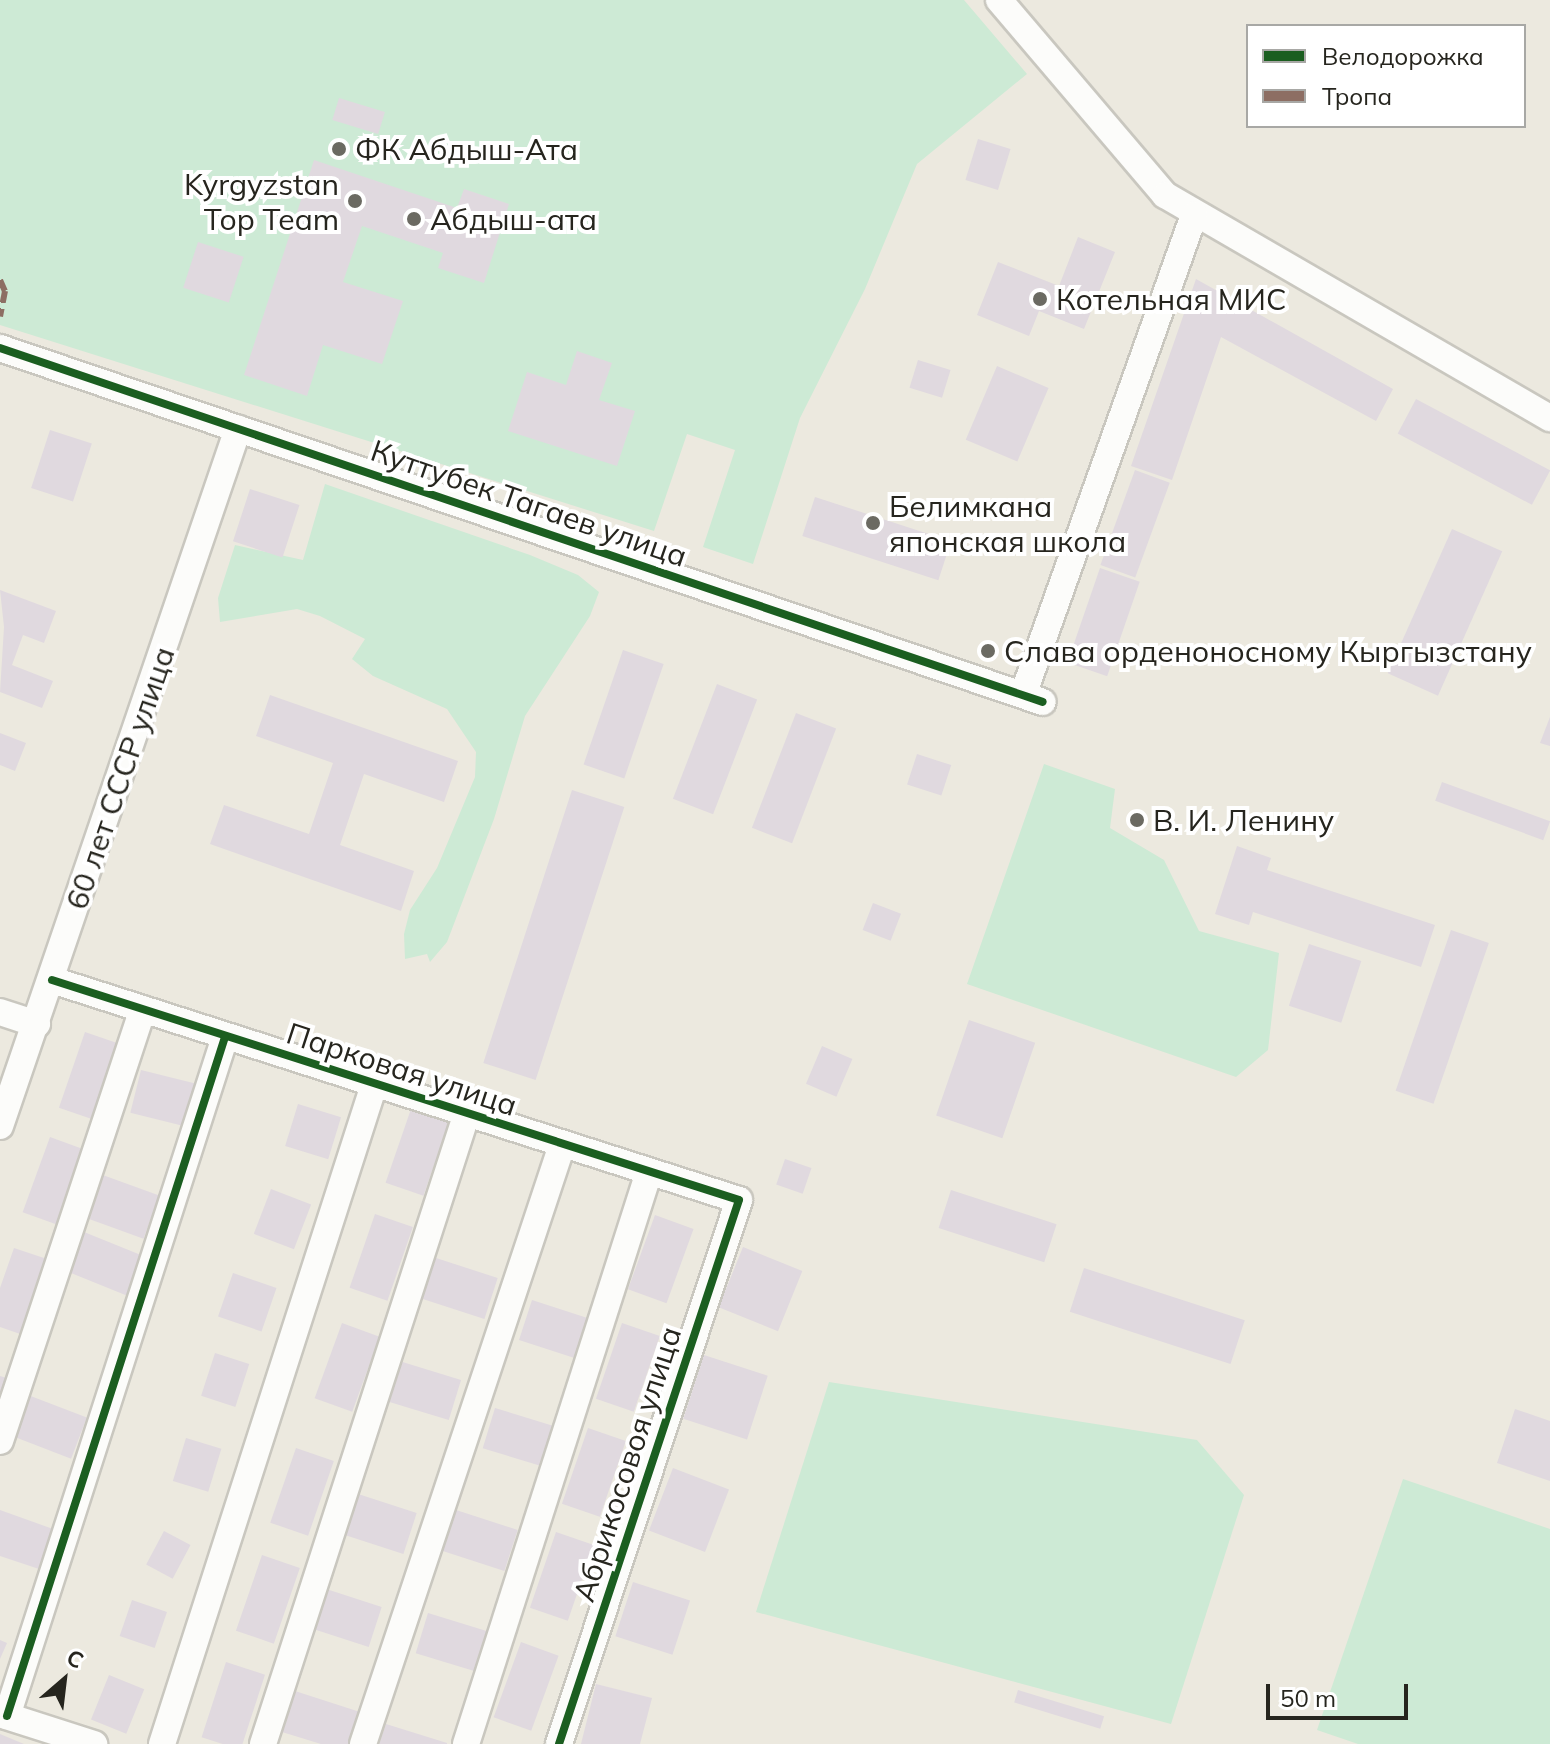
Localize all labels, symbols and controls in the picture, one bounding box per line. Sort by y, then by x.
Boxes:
legend [1246,24,1526,128]
text: Велодорожка [1322,41,1484,71]
text: Тропа [1322,81,1392,111]
place label: ФК Абдыш-Ата [355,131,578,167]
marker: ФК Абдыш-Ата [330,140,348,158]
place label: Kyrgyzstan Top Team [184,166,339,236]
marker: Kyrgyzstan Top Team [346,192,364,210]
place label: Абдыш-ата [430,201,597,237]
marker: Абдыш-ата [405,210,423,228]
place label: Котельная МИС [1056,281,1286,317]
marker: Котельная МИС [1031,290,1049,308]
street label: Куттубек Тагаев улица [366,432,692,574]
place label: Белимкана японская школа [889,488,1126,558]
marker: Белимкана японская школа [864,514,882,532]
place label: Слава орденоносному Кыргызстану [1004,633,1532,669]
street label: 60 лет СССР улица [58,642,182,914]
marker: Слава орденоносному Кыргызстану [979,642,997,660]
place label: В. И. Ленину [1153,802,1334,838]
marker: В. И. Ленину [1128,811,1146,829]
street label: Парковая улица [282,1015,522,1123]
street label: Абрикосовоя улица [566,1322,688,1606]
north arrow [24,1640,104,1720]
text: С [62,1643,88,1675]
scale bar [1270,1668,1412,1718]
text: 50 m [1280,1683,1336,1713]

